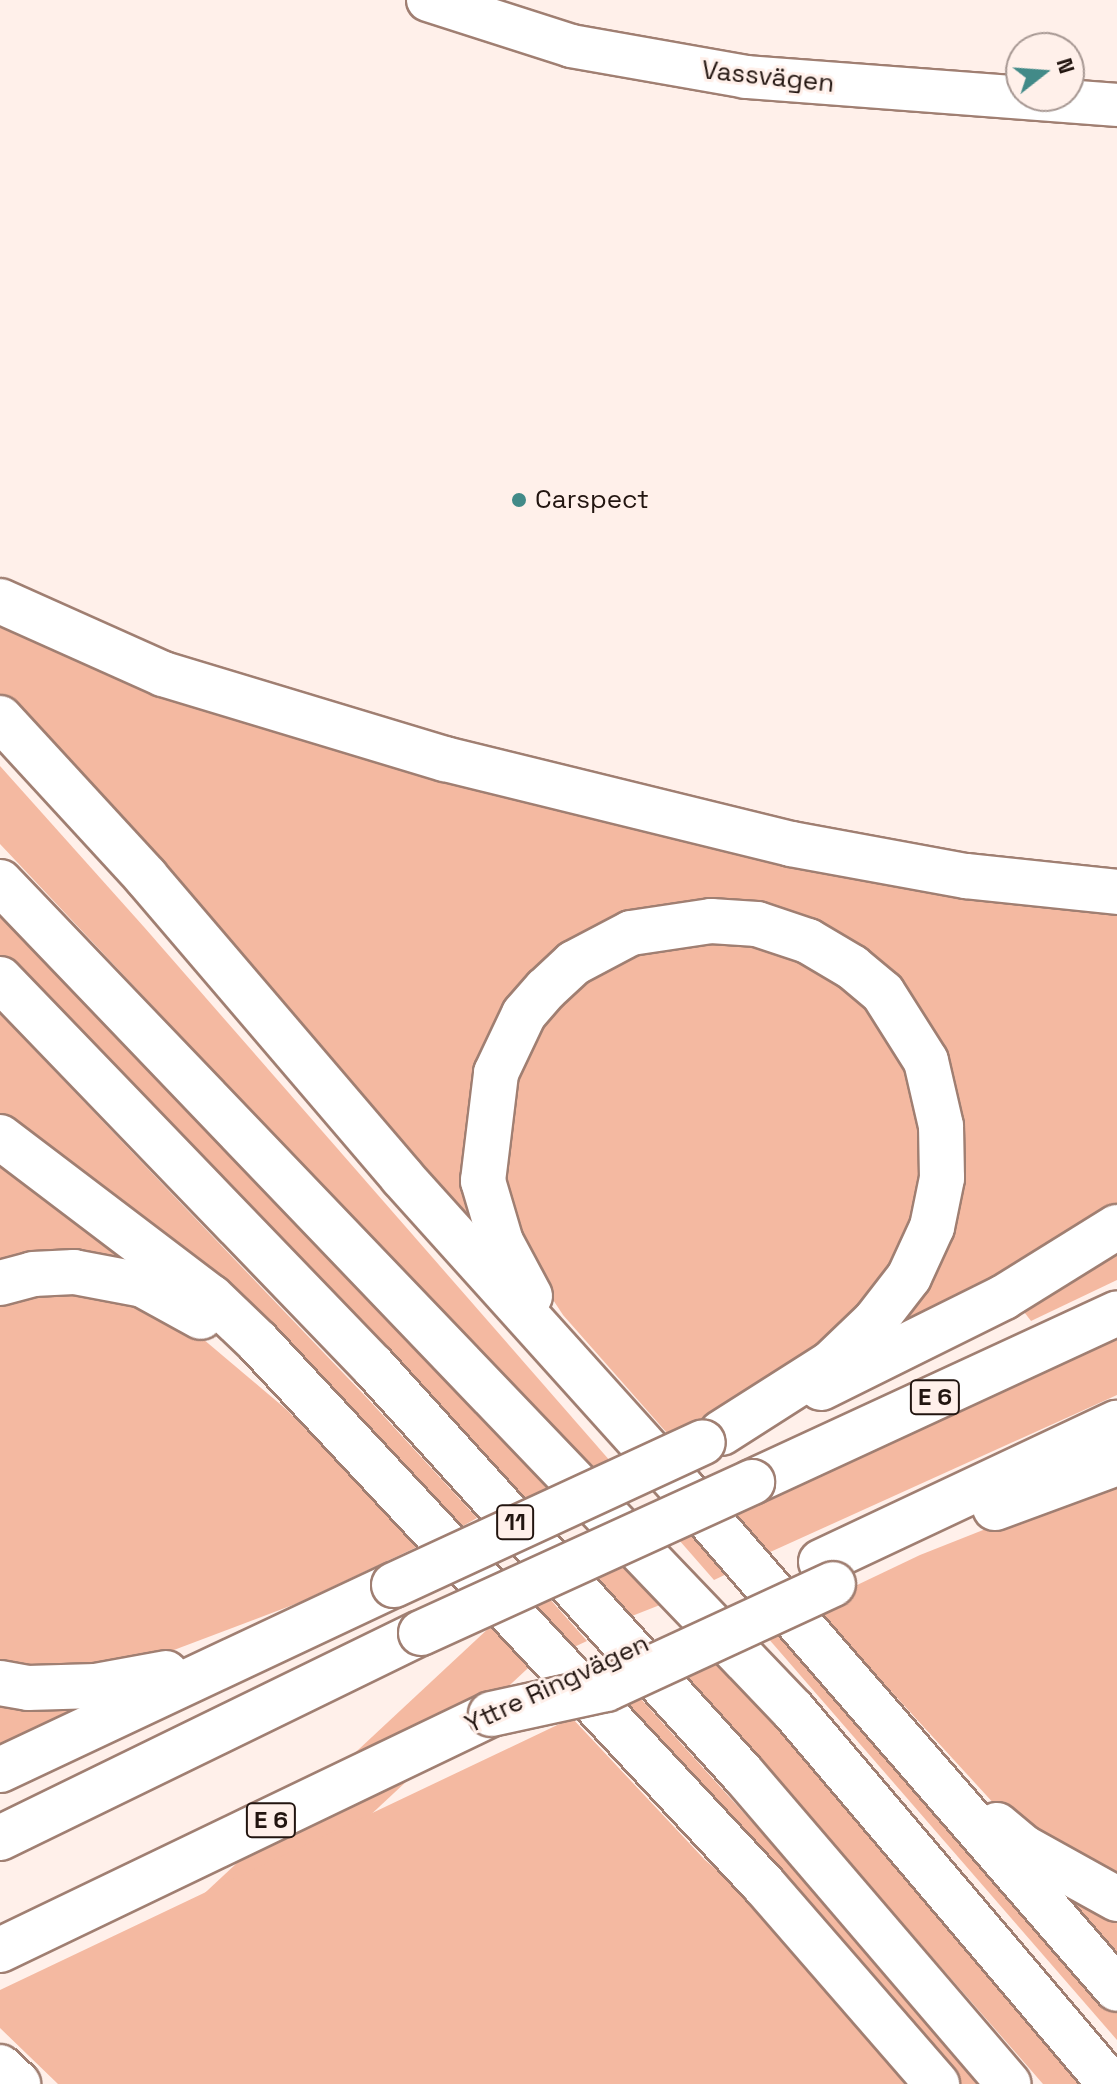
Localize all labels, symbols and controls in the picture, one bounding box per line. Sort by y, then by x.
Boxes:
north arrow [1005,32,1085,112]
text: N [1050,54,1082,77]
street label: Vassvägen [700,55,836,99]
place label: Carspect [535,484,649,516]
marker: Carspect [510,491,528,509]
road number: E 6 [909,1377,961,1417]
road number: 11 [495,1502,535,1542]
street label: Yttre Ringvägen [460,1628,654,1740]
road number: E 6 [245,1800,297,1840]

